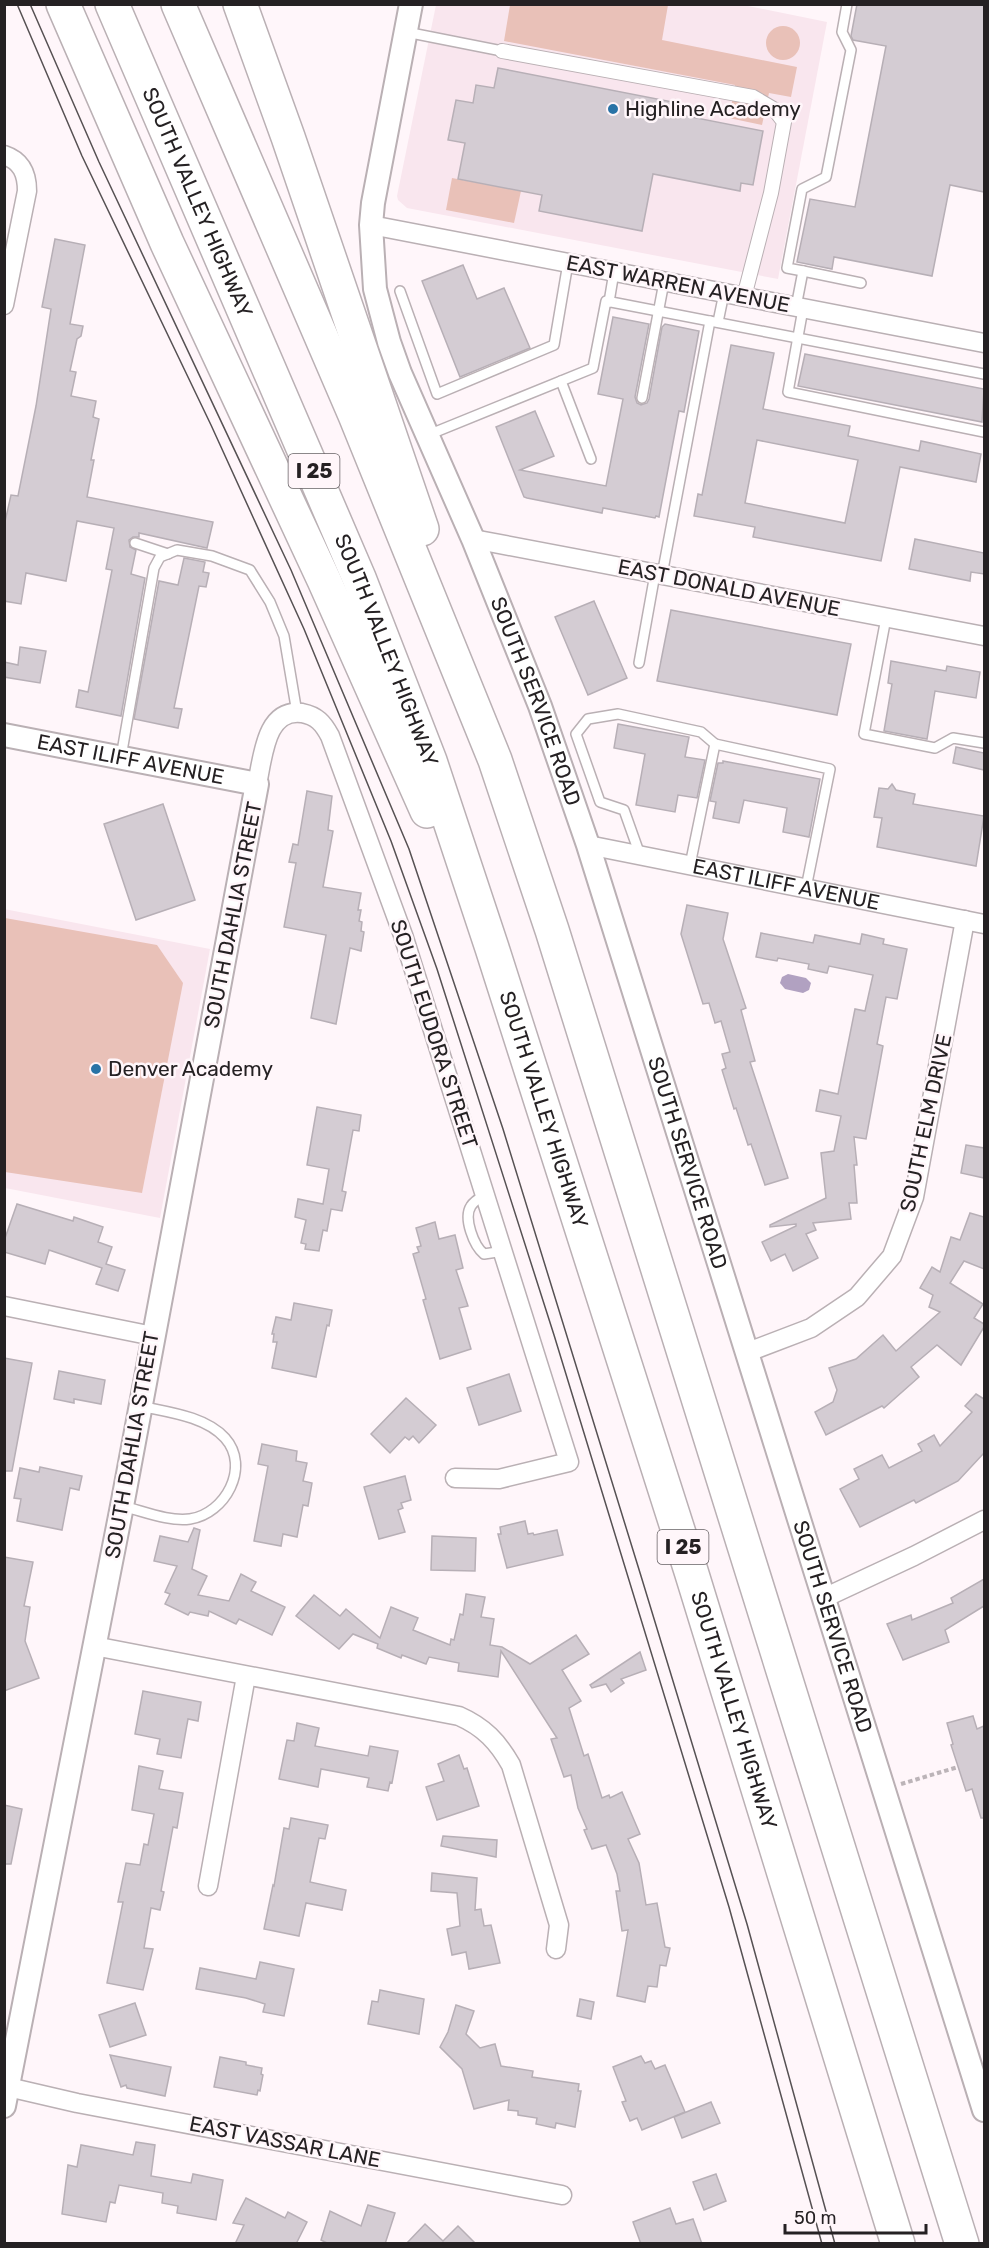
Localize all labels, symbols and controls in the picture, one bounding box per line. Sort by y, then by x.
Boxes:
street label: SOUTH VALLEY HIGHWAY [137,84,258,321]
place label: Highline Academy [625,96,801,121]
marker: Highline Academy [606,102,620,116]
street label: EAST WARREN AVENUE [564,250,792,317]
road number: I 25 [288,454,340,488]
street label: SOUTH VALLEY HIGHWAY [330,530,444,770]
street label: EAST DONALD AVENUE [616,554,842,621]
street label: SOUTH SERVICE ROAD [486,593,586,809]
street label: EAST ILIFF AVENUE [35,729,226,789]
street label: SOUTH DAHLIA STREET [198,800,267,1030]
street label: EAST ILIFF AVENUE [691,853,882,915]
street label: SOUTH EUDORA STREET [386,916,483,1151]
street label: SOUTH VALLEY HIGHWAY [495,988,594,1231]
street label: SOUTH ELM DRIVE [894,1032,957,1214]
street label: SOUTH SERVICE ROAD [643,1054,733,1272]
place label: Denver Academy [108,1056,273,1081]
marker: Denver Academy [89,1062,103,1076]
street label: SOUTH DAHLIA STREET [99,1329,164,1560]
street label: SOUTH SERVICE ROAD [788,1517,878,1736]
road number: I 25 [658,1530,708,1564]
street label: SOUTH VALLEY HIGHWAY [686,1588,783,1832]
street label: EAST VASSAR LANE [187,2111,383,2172]
scale bar [785,2197,926,2235]
text: 50 m [794,2207,837,2229]

